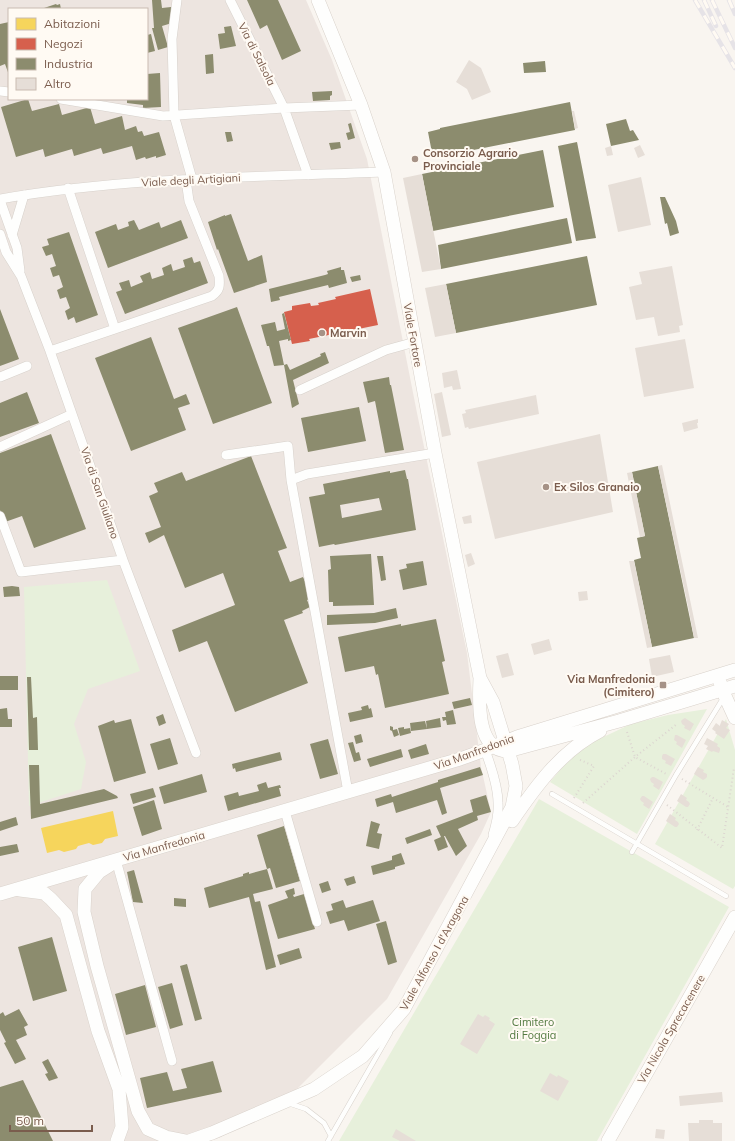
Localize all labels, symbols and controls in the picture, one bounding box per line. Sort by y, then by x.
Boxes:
legend [8,8,148,100]
text: Abitazioni [44,16,100,31]
street label: Via di Salsola [235,20,279,88]
text: Negozi [44,36,83,51]
text: Industria [44,56,93,71]
text: Altro [44,76,71,91]
place label: Consorzio Agrario Provinciale [423,146,518,173]
marker: Consorzio Agrario Provinciale [410,154,420,164]
street label: Viale degli Artigiani [141,170,241,190]
street label: Viale Fortore [400,302,426,368]
place label: Marvin [330,326,367,340]
marker: Marvin [317,328,327,338]
street label: Via di San Giuliano [78,445,122,541]
place label: Ex Silos Granaio [554,480,640,494]
marker: Ex Silos Granaio [541,482,551,492]
place label: Via Manfredonia (Cimitero) [566,672,655,699]
marker: Via Manfredonia (Cimitero) [658,680,668,690]
street label: Via Manfredonia [432,731,516,773]
street label: Via Manfredonia [121,828,207,864]
street label: Viale Alfonso I d'Aragona [397,893,471,1013]
street label: Via Nicola Sprecacenere [634,972,708,1086]
park label: Cimitero di Foggia [510,1015,556,1042]
scale bar [10,1107,92,1133]
text: 50 m [16,1113,44,1128]

